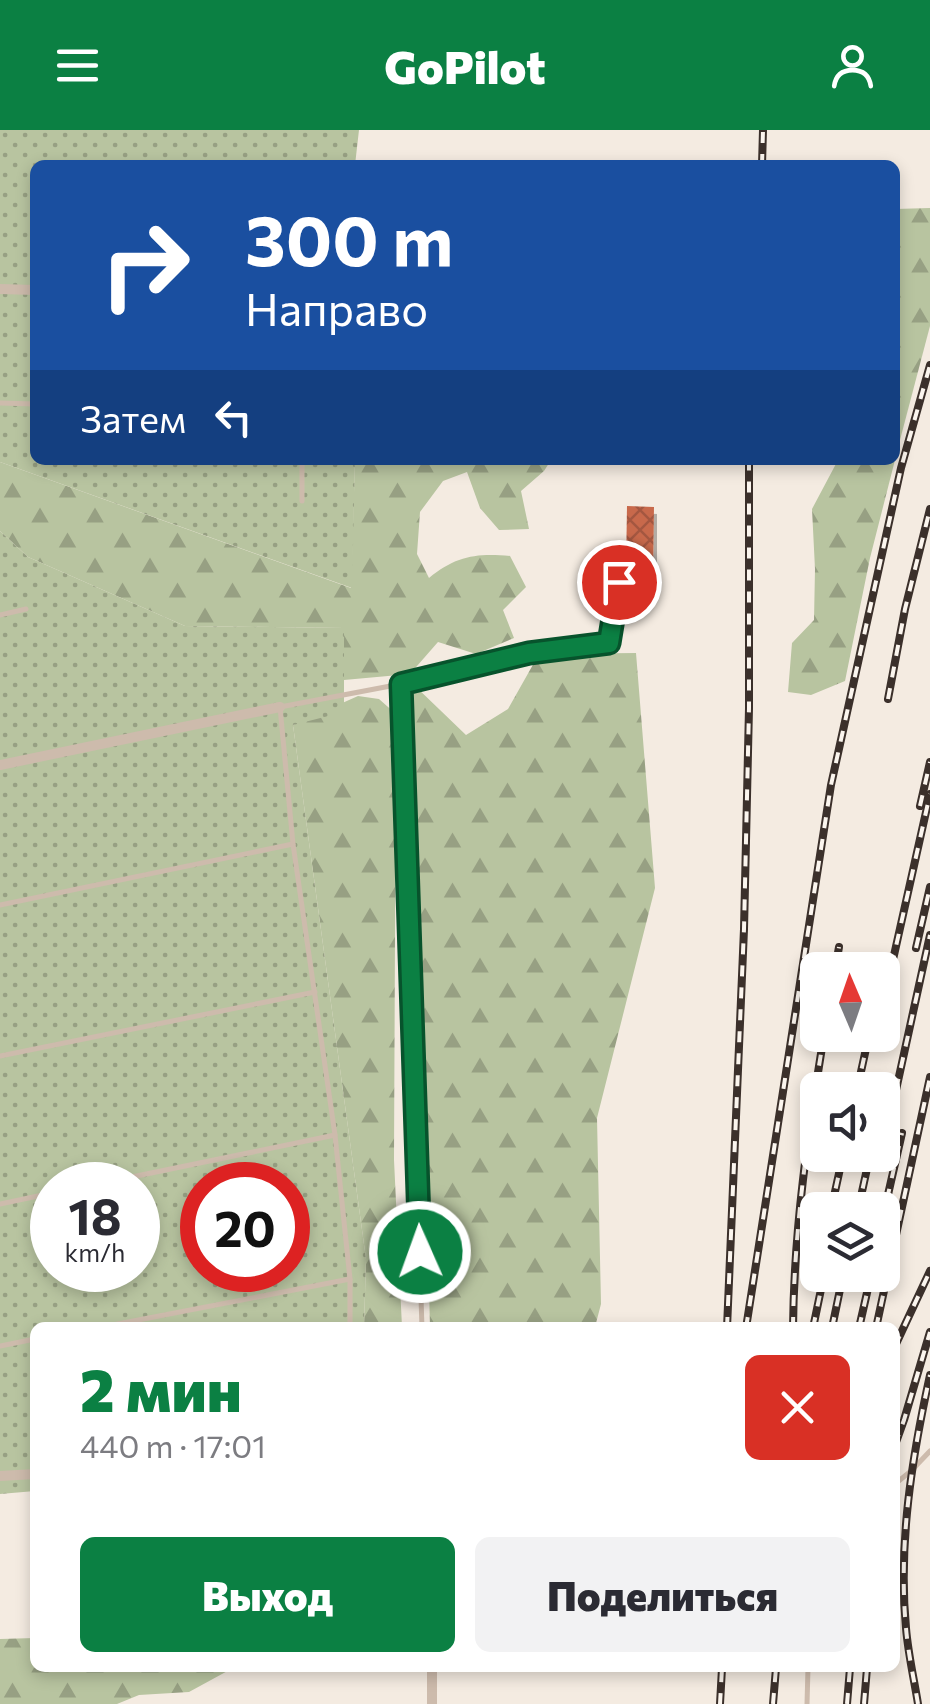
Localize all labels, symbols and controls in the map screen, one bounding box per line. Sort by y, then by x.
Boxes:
icon: menu [50,38,105,93]
text: GoPilot [384,38,546,93]
icon: person [825,38,880,93]
text: 300 m [245,195,453,280]
icon: right [80,200,210,330]
text: Направо [245,280,428,335]
icon: left [206,390,261,445]
text: Затем [80,394,186,441]
pin [577,540,662,625]
icon: arrive [592,555,647,610]
north arrow [800,952,900,1052]
map controls [800,952,900,1292]
button: sound [800,1072,900,1172]
speed limit sign: 20 [180,1162,310,1292]
text: 18 [68,1184,122,1245]
button: layers [800,1192,900,1292]
position arrow [368,1200,472,1304]
text: km/h [65,1237,125,1267]
text: 2 мин [80,1351,242,1424]
button: close [745,1355,850,1460]
text: 440 m · 17:01 [80,1425,266,1465]
button: Выход [80,1537,455,1652]
button: Поделиться [475,1537,850,1652]

